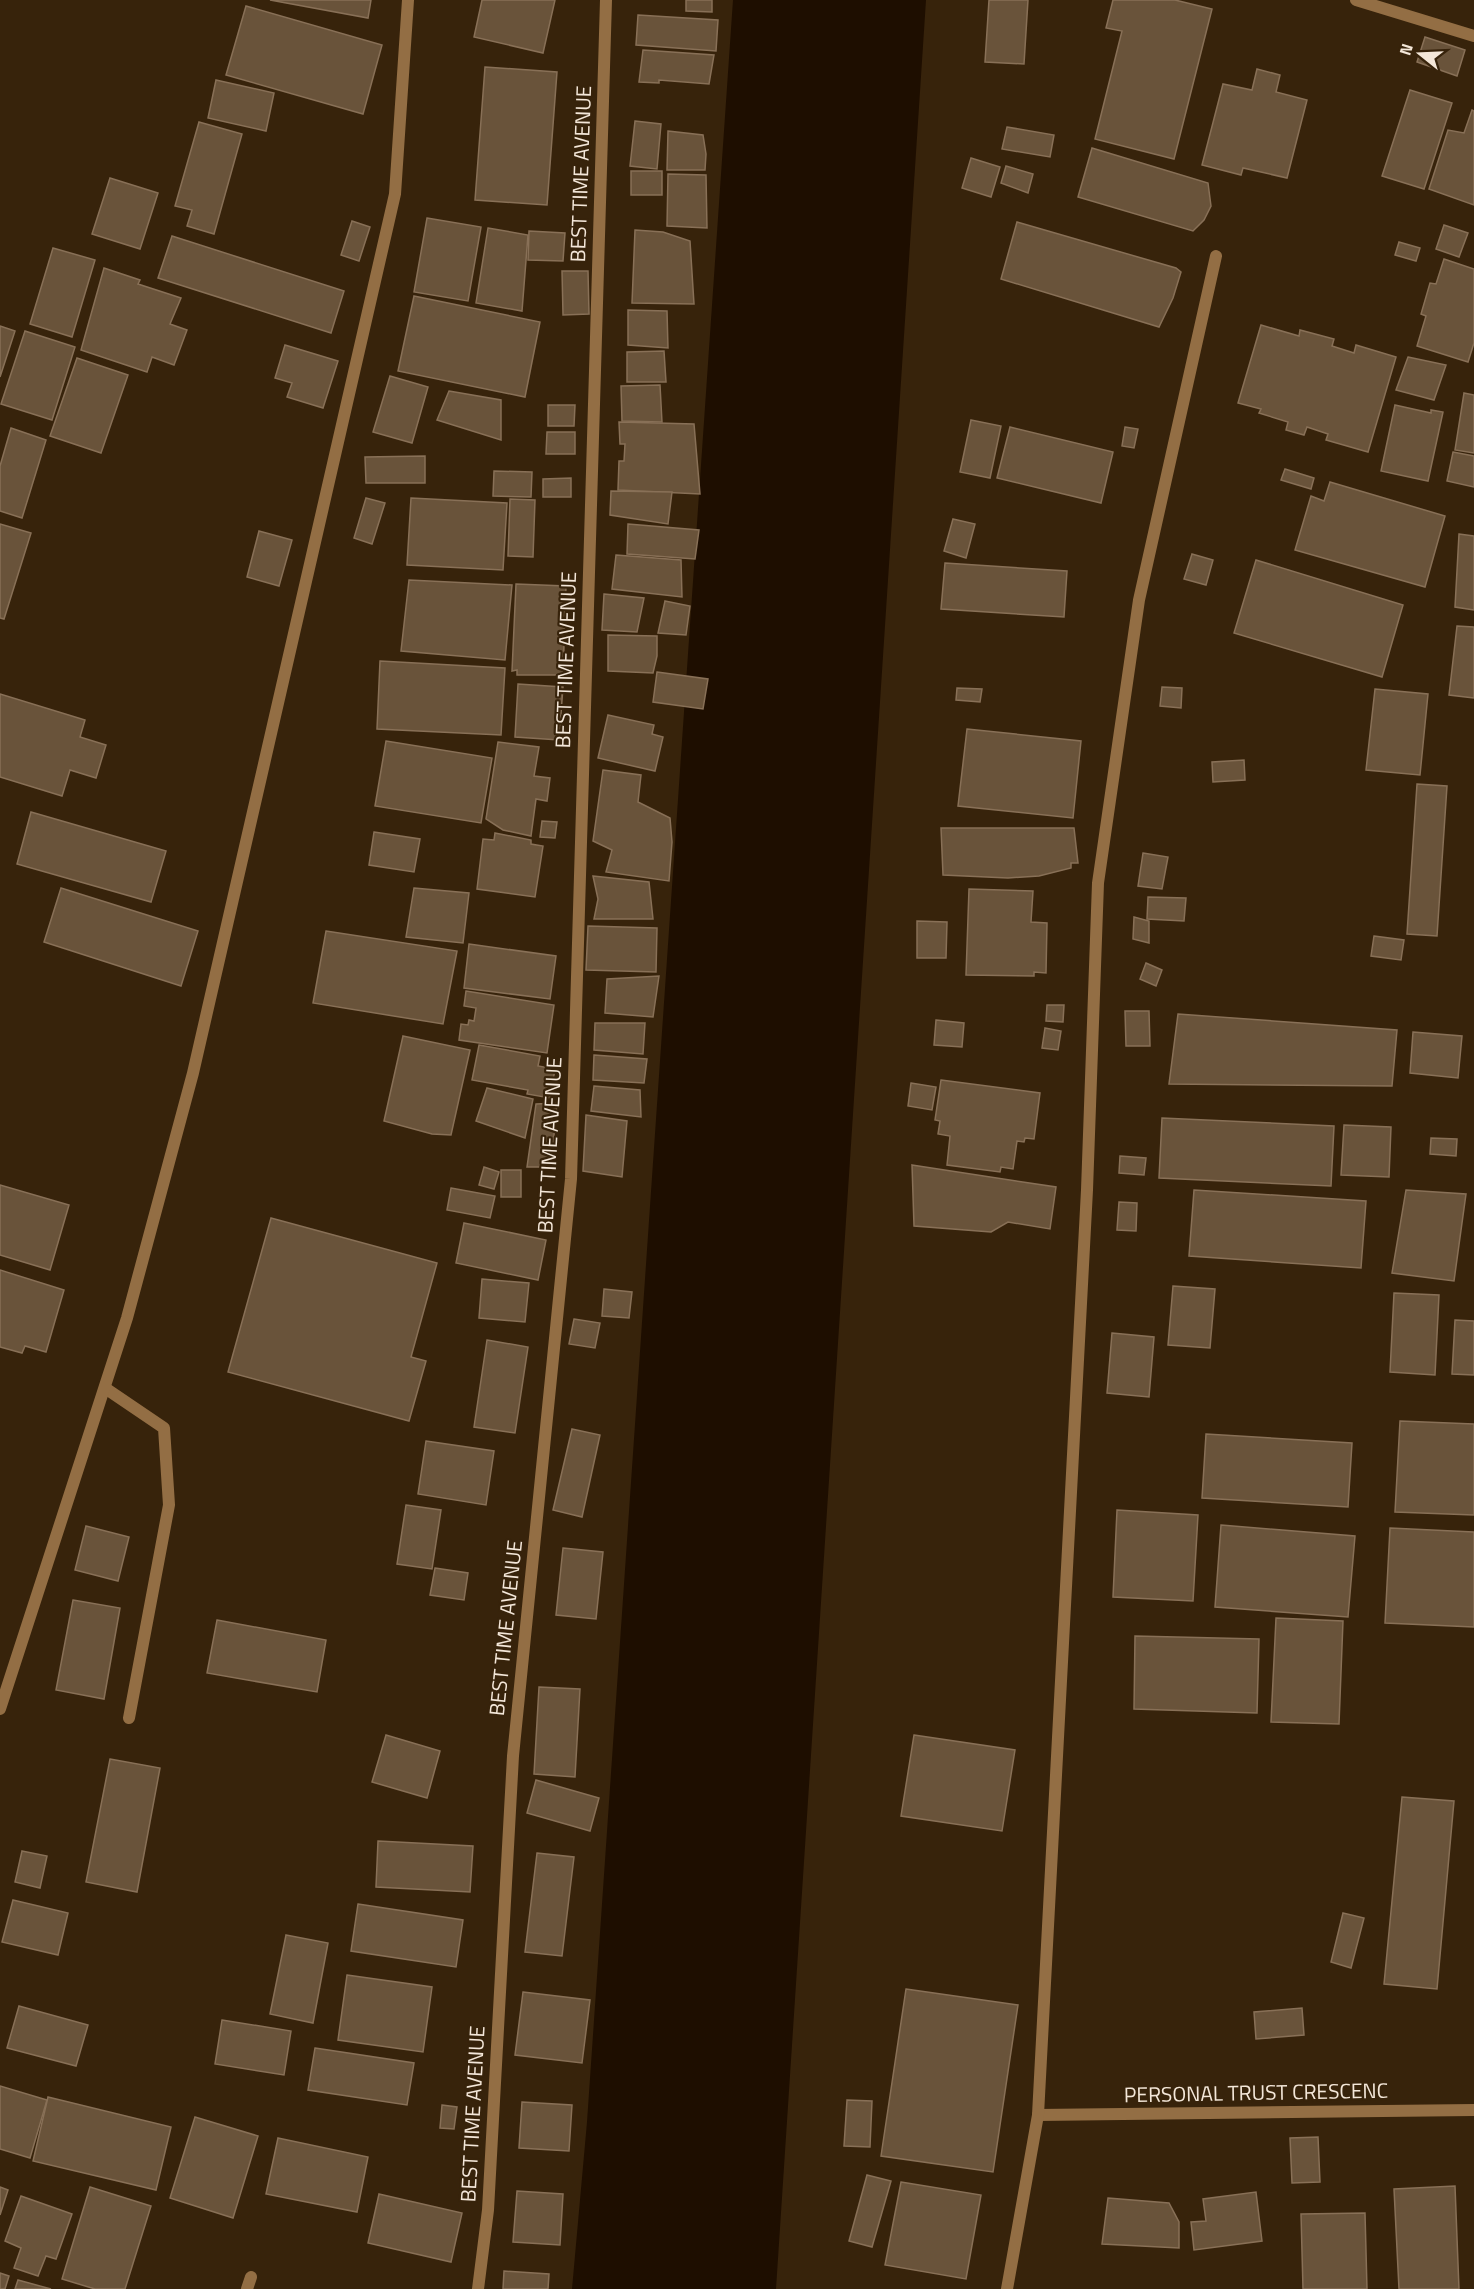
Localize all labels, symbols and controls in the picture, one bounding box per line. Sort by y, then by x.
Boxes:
north arrow [1390,24,1450,84]
text: N [1393,40,1419,58]
street label: BEST TIME AVENUE [561,85,599,263]
street label: BEST TIME AVENUE [546,571,584,749]
street label: BEST TIME AVENUE [528,1056,570,1234]
street label: BEST TIME AVENUE [480,1538,530,1717]
street label: BEST TIME AVENUE [451,2025,493,2203]
street label: PERSONAL TRUST CRESCENC [1124,2074,1388,2110]

